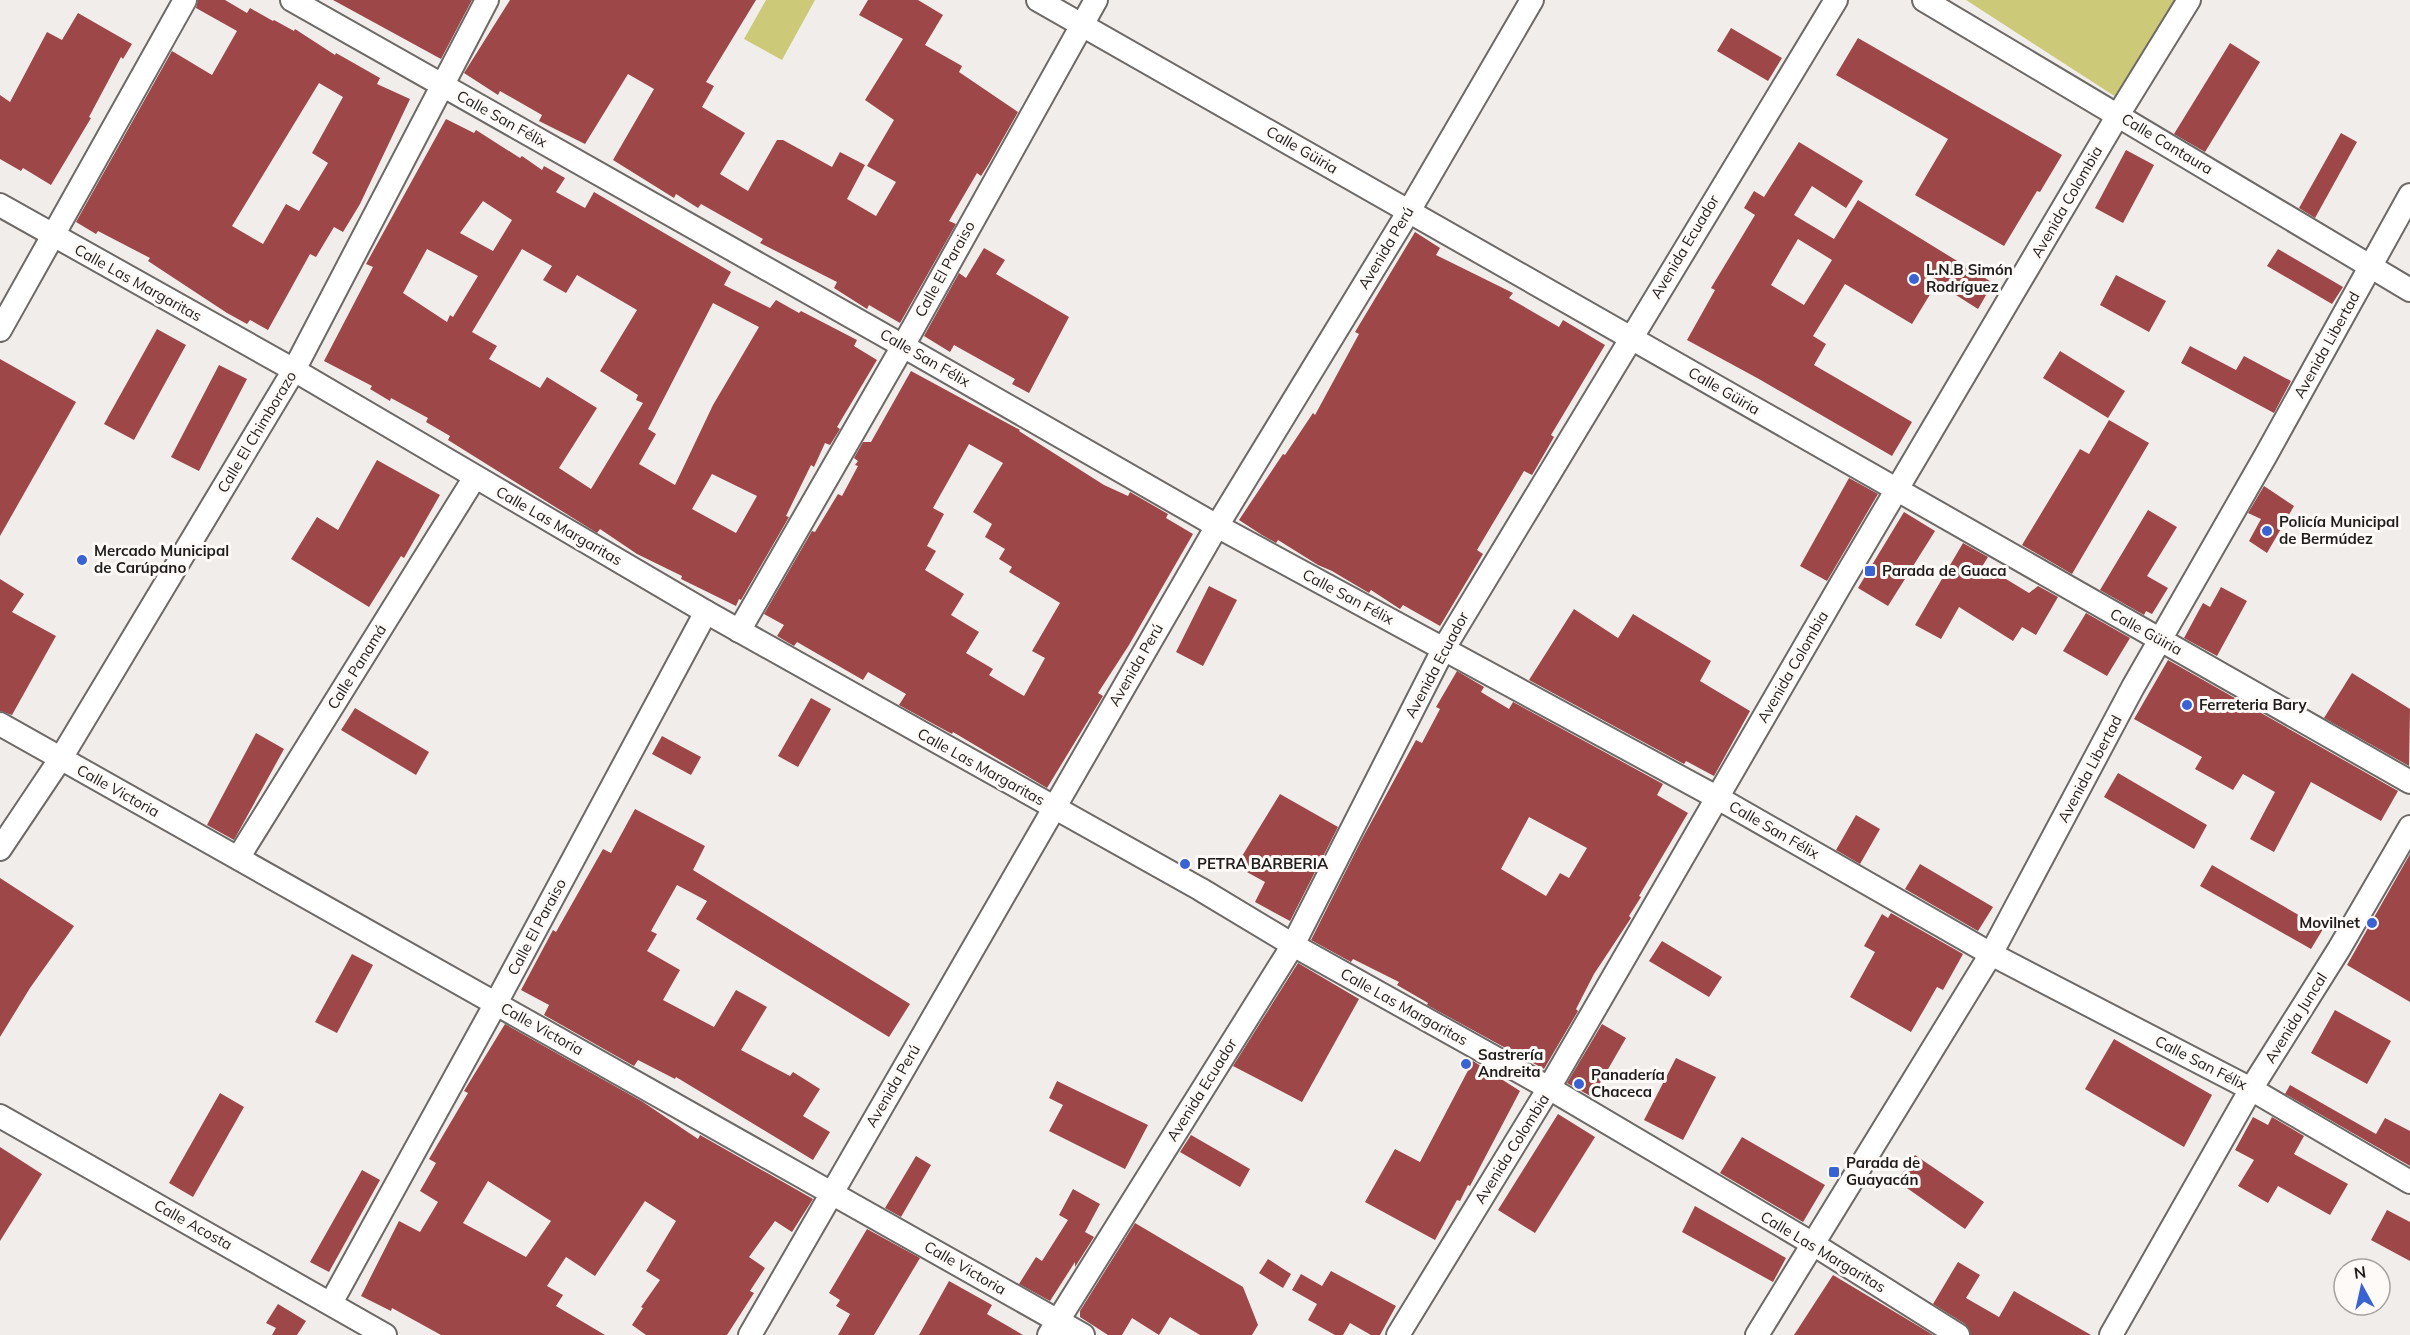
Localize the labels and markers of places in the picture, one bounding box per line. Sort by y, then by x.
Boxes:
place label: L.N.B Simón Rodríguez [1926,260,2013,296]
marker: L.N.B Simón Rodríguez [1907,272,1921,286]
place label: Policía Municipal de Bermúdez [2279,512,2399,548]
marker: Policía Municipal de Bermúdez [2260,524,2274,538]
place label: Mercado Municipal de Carúpano [94,541,229,577]
marker: Mercado Municipal de Carúpano [75,553,89,567]
place label: Parada de Guaca [1882,561,2007,580]
marker: Parada de Guaca [1863,564,1877,578]
place label: Ferreteria Bary [2199,695,2307,714]
marker: Ferreteria Bary [2180,698,2194,712]
place label: PETRA BARBERIA [1197,854,1329,873]
marker: PETRA BARBERIA [1178,857,1192,871]
place label: Movilnet [2299,913,2360,932]
marker: Movilnet [2365,916,2379,930]
place label: Sastrería Andreita [1478,1045,1543,1081]
marker: Sastrería Andreita [1459,1057,1473,1071]
place label: Panadería Chaceca [1591,1065,1665,1101]
marker: Panadería Chaceca [1572,1077,1586,1091]
place label: Parada de Guayacán [1846,1153,1920,1189]
marker: Parada de Guayacán [1827,1165,1841,1179]

